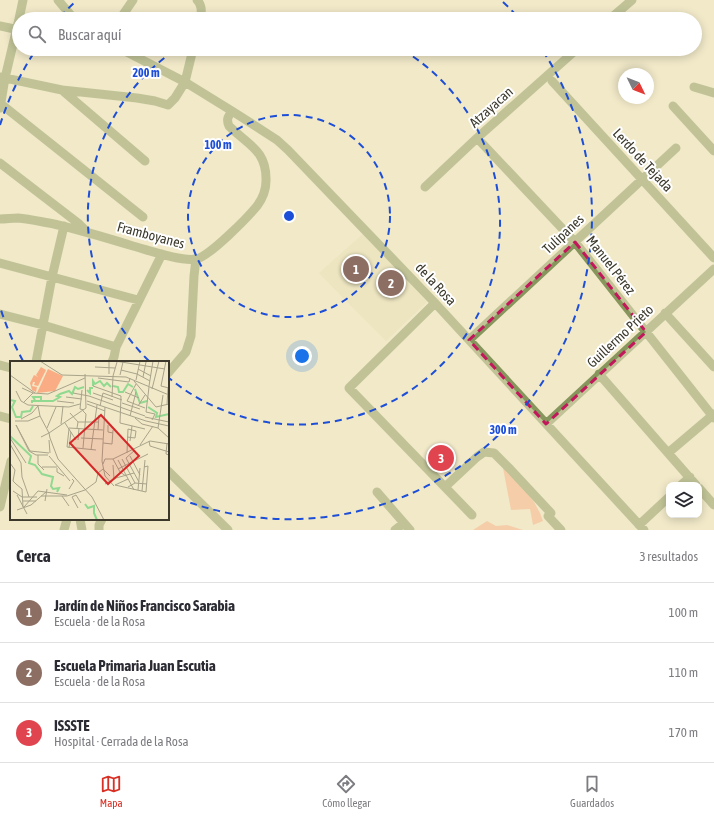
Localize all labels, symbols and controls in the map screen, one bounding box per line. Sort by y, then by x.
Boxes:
search box [12,12,702,56]
icon: search [26,23,48,45]
text: Buscar aquí [58,26,121,43]
text: 200 m [132,66,160,80]
north arrow [618,68,654,104]
street label: Atzayacan [466,83,516,131]
street label: Lerdo de Tejada [610,125,676,195]
text: 100 m [204,138,232,152]
centre of rings [282,209,296,223]
street label: Tulipanes [539,211,587,257]
street label: Framboyanes [116,218,186,252]
street label: Manuel Pérez [583,232,639,298]
pin: 1 [343,254,369,284]
street label: de la Rosa [412,259,460,309]
pin: 2 [378,268,404,298]
street label: Guillermo Prieto [584,301,656,371]
your location [292,346,312,366]
inset map [10,361,169,520]
text: 300 m [489,423,517,437]
pin: 3 [428,443,454,473]
map controls [666,482,702,518]
button: layers [666,482,702,518]
text: Cerca [16,546,51,566]
text: 3 resultados [639,549,698,564]
text: Jardín de Niños Francisco Sarabia [54,597,235,614]
text: 1 [26,605,32,620]
text: 100 m [669,605,698,620]
text: Escuela · de la Rosa [54,614,145,629]
text: Escuela Primaria Juan Escutia [54,657,216,674]
text: 2 [26,665,32,680]
text: 110 m [669,665,698,680]
text: Escuela · de la Rosa [54,674,145,689]
text: ISSSTE [54,717,90,734]
text: 3 [26,725,32,740]
text: 170 m [669,725,698,740]
text: Hospital · Cerrada de la Rosa [54,734,189,749]
tab: Mapa [100,773,123,809]
tab: Cómo llegar [322,773,371,809]
tab: Guardados [570,773,614,809]

